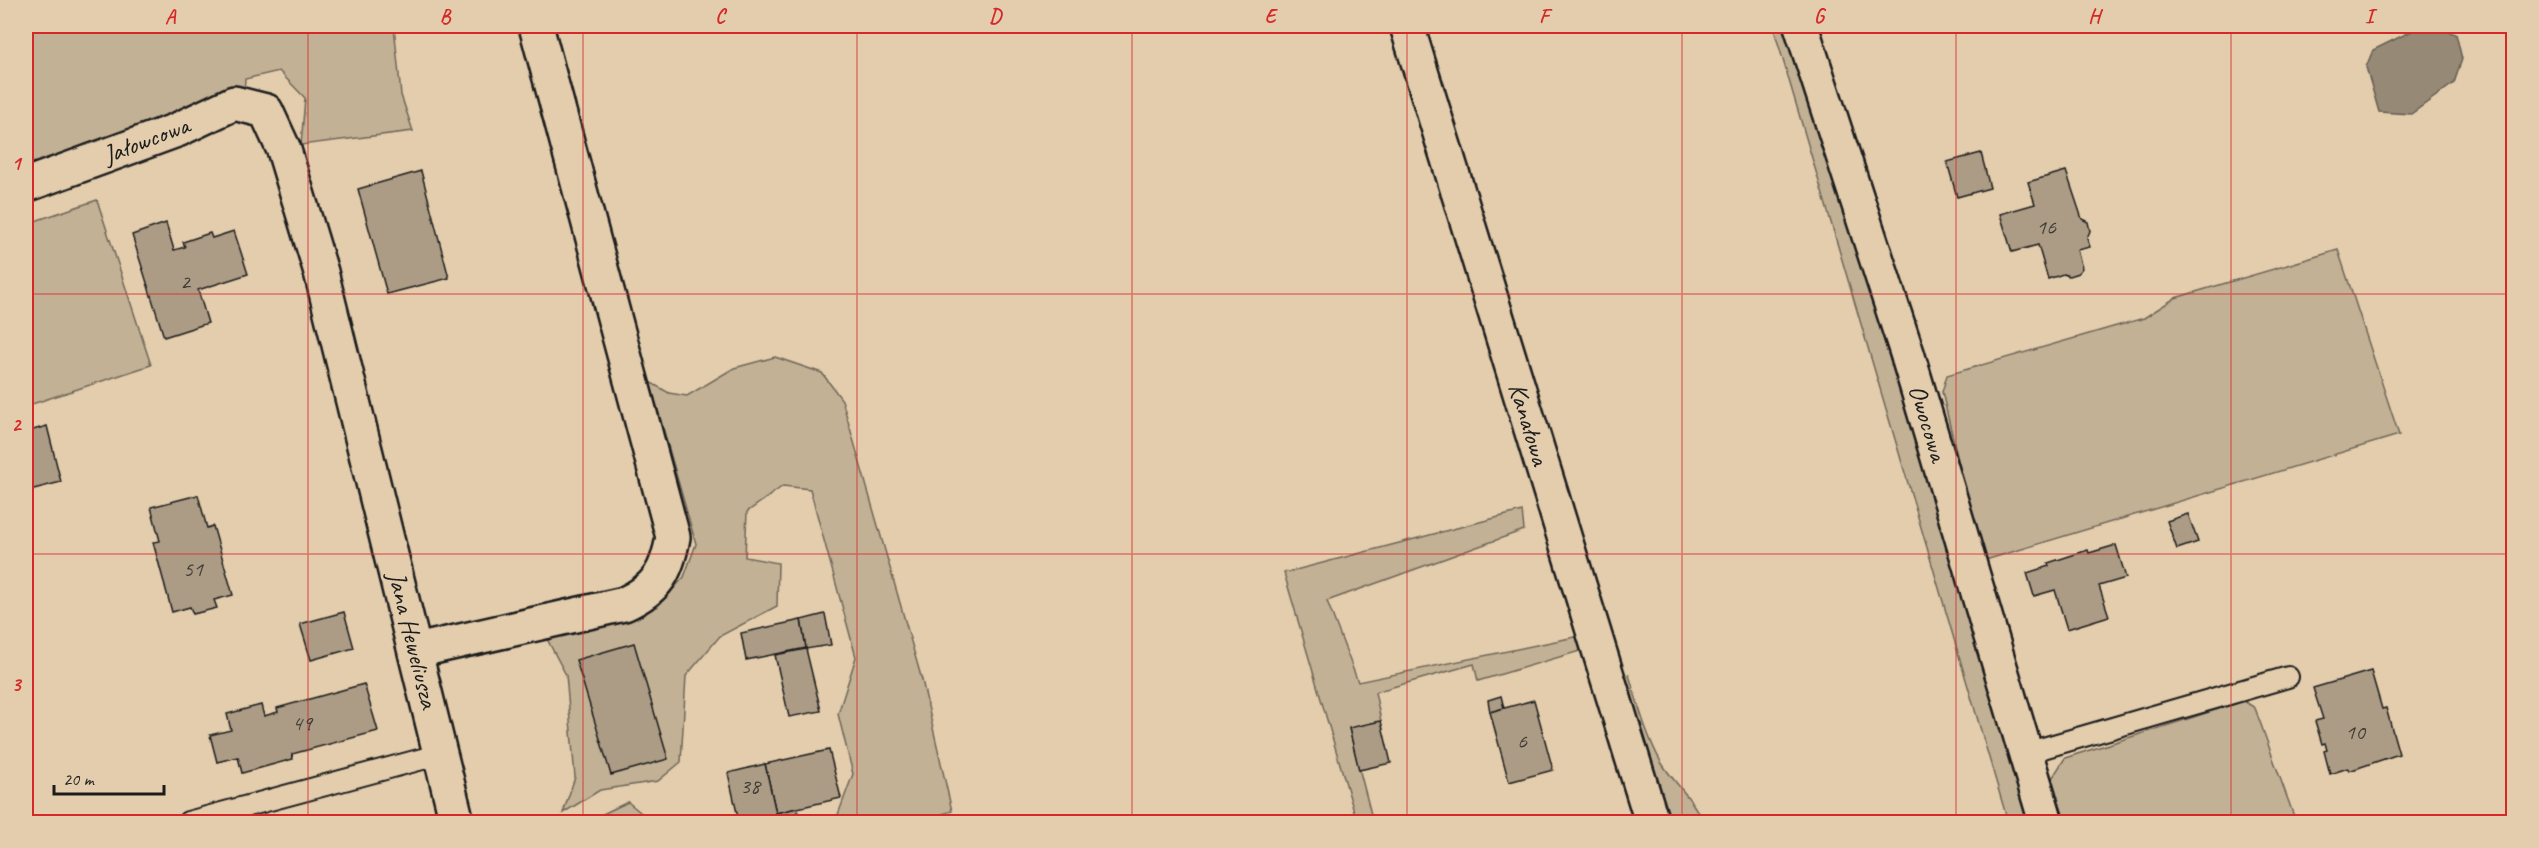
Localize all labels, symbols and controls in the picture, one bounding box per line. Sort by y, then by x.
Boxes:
text: A [165,4,177,29]
text: B [440,4,452,29]
text: C [715,4,727,29]
text: D [989,4,1003,29]
text: E [1265,4,1279,29]
text: F [1539,4,1553,29]
text: G [1814,4,1827,29]
text: H [2088,4,2103,29]
text: I [2365,4,2378,29]
street label: Jałowcowa [96,108,196,172]
text: 1 [12,151,23,176]
house number: 16 [2036,213,2057,241]
house number: 2 [180,268,192,296]
street label: Kanałowa [1501,379,1558,471]
street label: Owocowa [1901,381,1956,467]
text: 2 [12,412,23,437]
house number: 51 [183,555,204,583]
street label: Jana Heweliusza [380,566,446,713]
text: 3 [12,672,23,697]
house number: 49 [292,709,314,737]
house number: 10 [2345,718,2367,746]
house number: 6 [1517,727,1528,755]
scale bar [54,758,164,796]
text: 20 m [63,768,96,790]
house number: 38 [740,772,762,800]

